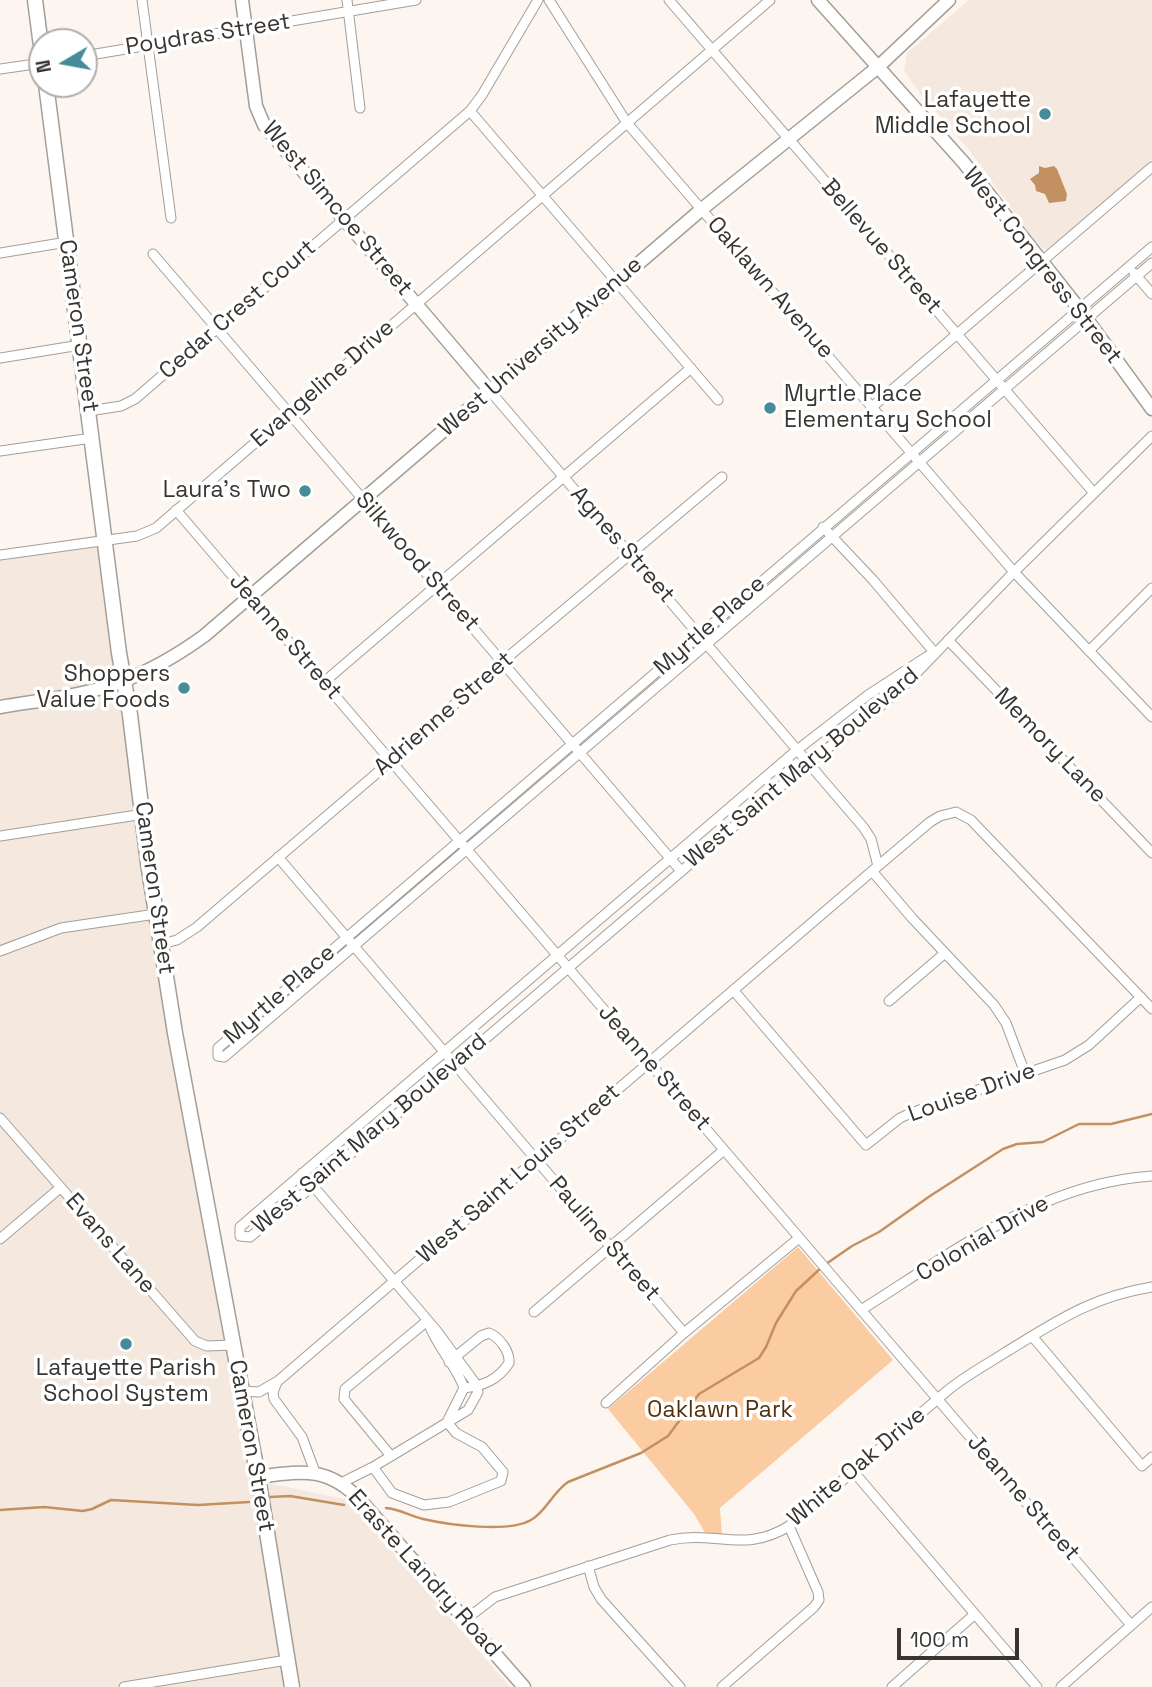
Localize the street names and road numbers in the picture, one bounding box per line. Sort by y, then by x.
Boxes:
street label: Poydras Street [124,8,292,62]
street label: West Simcoe Street [256,116,418,302]
street label: West Congress Street [957,162,1127,370]
street label: Bellevue Street [815,174,947,320]
street label: Oaklawn Avenue [701,211,839,365]
street label: Cedar Crest Court [154,235,322,385]
street label: Cameron Street [52,238,104,414]
street label: West University Avenue [434,251,648,443]
street label: Evangeline Drive [246,314,400,454]
street label: Agnes Street [564,481,680,609]
street label: Silkwood Street [349,487,485,637]
street label: Jeanne Street [223,568,347,706]
street label: Myrtle Place [649,570,771,682]
street label: Adrienne Street [369,646,519,782]
street label: West Saint Mary Boulevard [679,662,925,874]
street label: Memory Lane [988,683,1112,809]
street label: Cameron Street [128,800,180,976]
street label: Myrtle Place [219,939,341,1051]
street label: Jeanne Street [592,999,716,1137]
street label: West Saint Mary Boulevard [247,1028,493,1240]
street label: Louise Drive [905,1057,1039,1129]
street label: West Saint Louis Street [412,1078,626,1270]
street label: Pauline Street [542,1171,666,1307]
street label: Evans Lane [59,1188,161,1300]
street label: Colonial Drive [912,1190,1054,1288]
street label: Cameron Street [222,1358,280,1534]
street label: White Oak Drive [782,1401,932,1533]
street label: Jeanne Street [961,1429,1085,1567]
street label: Eraste Landry Road [342,1485,506,1663]

